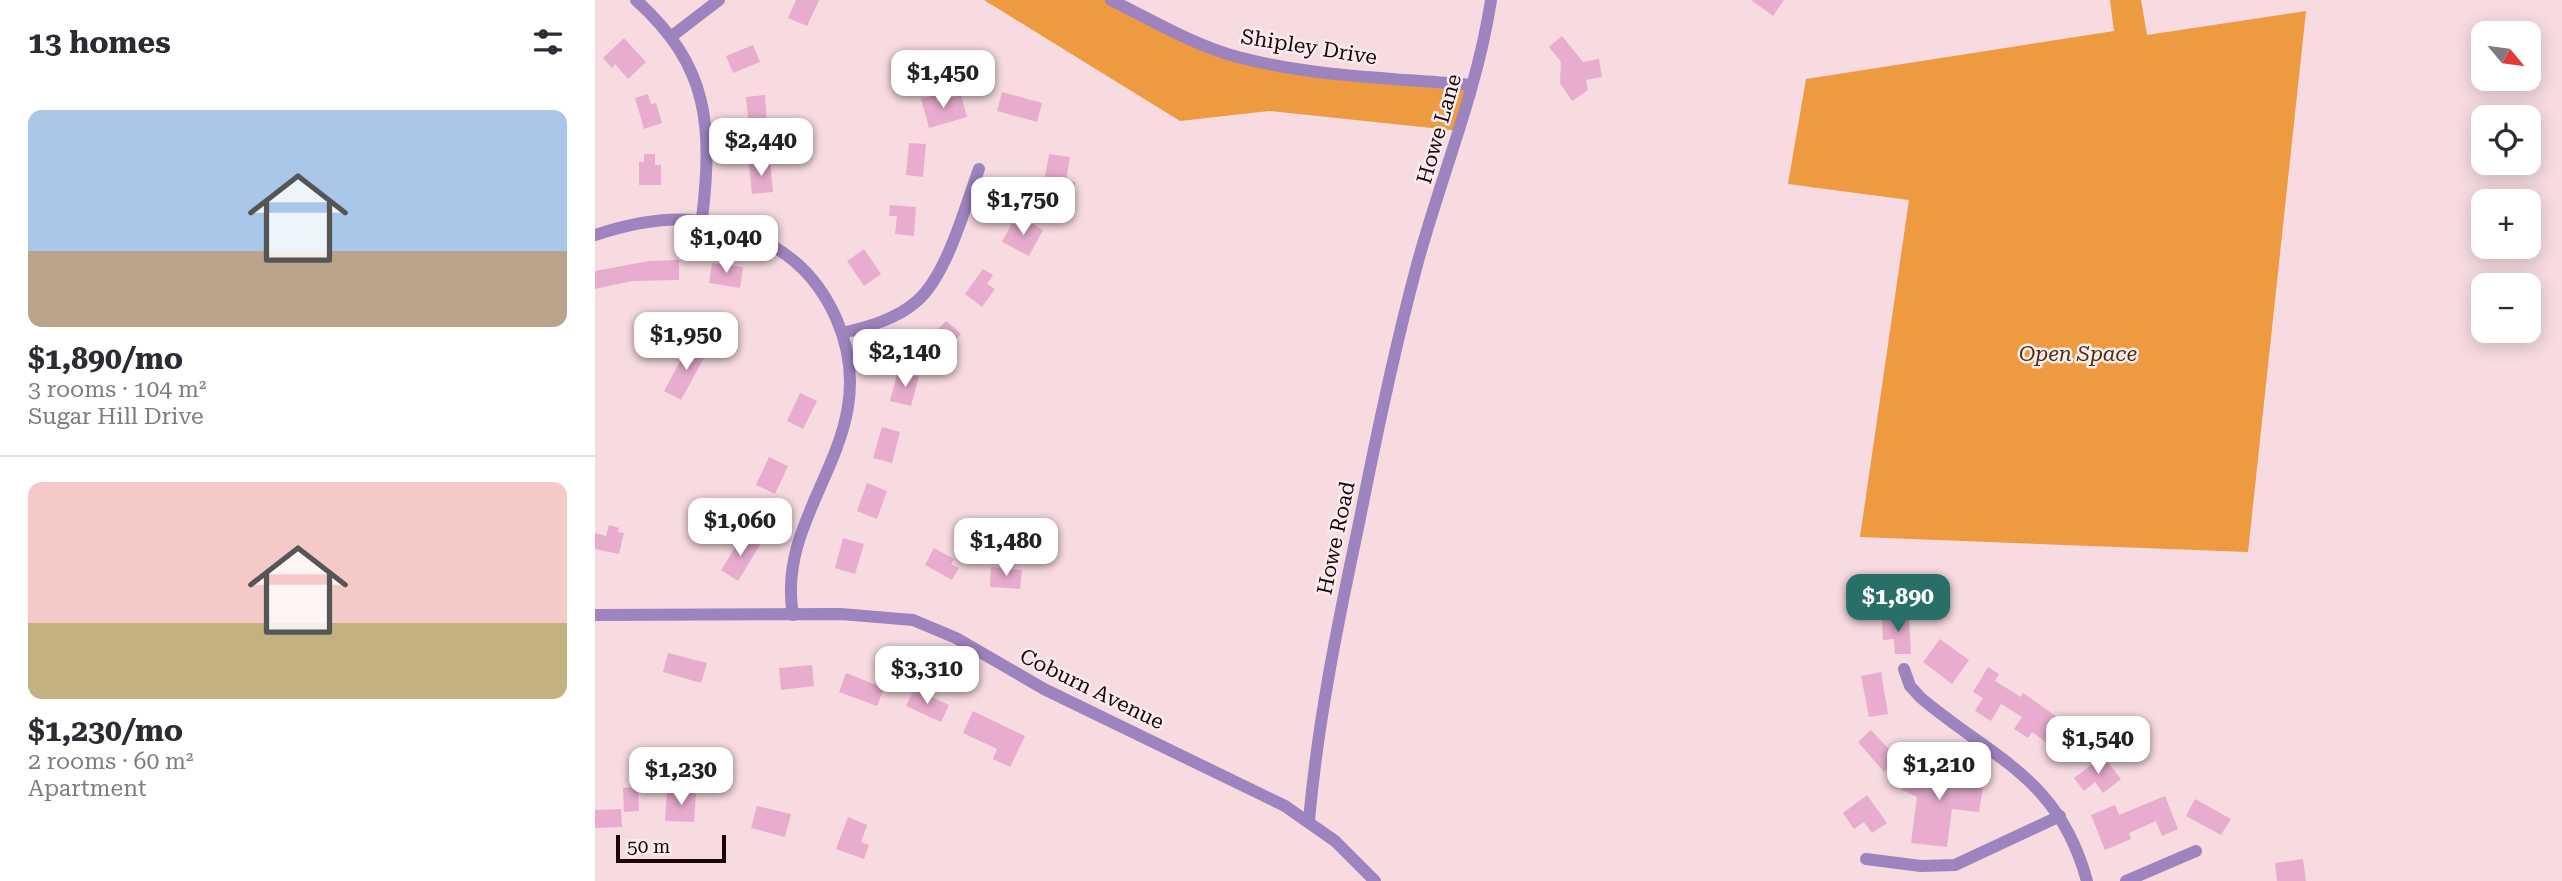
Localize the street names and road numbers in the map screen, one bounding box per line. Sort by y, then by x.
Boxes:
street label: Shipley Drive [1239,24,1379,70]
street label: Howe Lane [1412,71,1466,187]
street label: Howe Road [1312,479,1360,597]
street label: Coburn Avenue [1016,644,1168,734]

